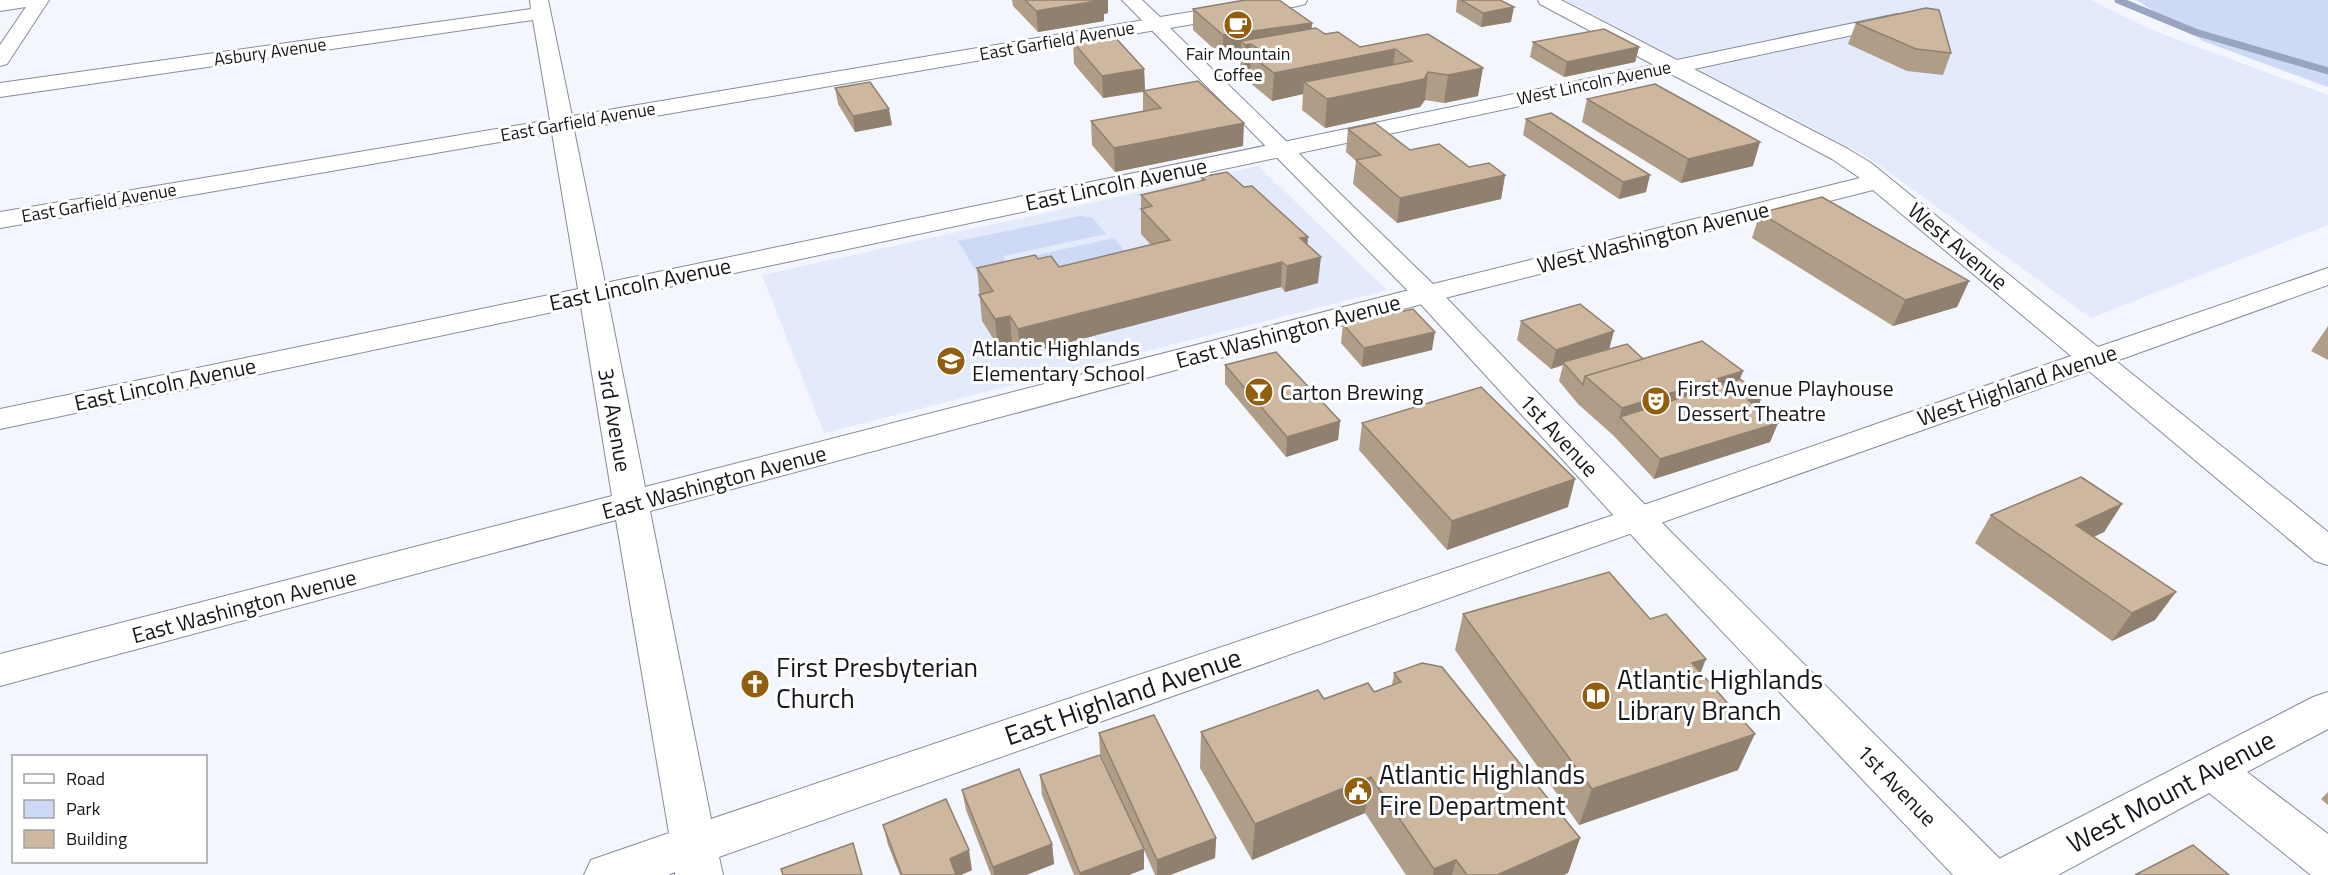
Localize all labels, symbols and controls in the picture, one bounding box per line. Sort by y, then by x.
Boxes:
cafe icon: Fair Mountain Coffee [1222,9,1254,41]
street label: East Garfield Avenue [977,14,1137,67]
street label: Asbury Avenue [212,30,328,73]
place label: Fair Mountain Coffee [1186,40,1290,88]
street label: West Lincoln Avenue [1514,53,1673,112]
street label: East Garfield Avenue [498,95,658,148]
street label: East Lincoln Avenue [1022,148,1210,220]
street label: East Garfield Avenue [19,176,179,229]
street label: West Washington Avenue [1533,192,1773,282]
street label: West Avenue [1900,194,2016,298]
street label: East Lincoln Avenue [546,248,734,320]
street label: East Washington Avenue [1172,285,1404,377]
place label: Atlantic Highlands Elementary School [972,331,1145,390]
street label: West Highland Avenue [1913,335,2121,435]
school or university icon: Atlantic Highlands Elementary School [935,345,967,377]
street label: East Lincoln Avenue [71,348,259,420]
street label: 3rd Avenue [589,365,641,475]
place label: First Avenue Playhouse Dessert Theatre [1677,371,1894,430]
place label: Carton Brewing [1280,375,1423,409]
bar icon: Carton Brewing [1243,376,1275,408]
street label: 1st Avenue [1511,385,1607,485]
theatre icon: First Avenue Playhouse Dessert Theatre [1640,385,1672,417]
street label: East Washington Avenue [598,436,830,528]
street label: East Washington Avenue [128,560,360,652]
street label: East Highland Avenue [999,636,1246,755]
place label: First Presbyterian Church [776,646,978,718]
place label: Atlantic Highlands Library Branch [1617,658,1823,730]
church icon: First Presbyterian Church [739,668,771,700]
library icon: Atlantic Highlands Library Branch [1580,680,1612,712]
street label: West Mount Avenue [2059,718,2282,863]
street label: 1st Avenue [1849,736,1945,834]
place label: Atlantic Highlands Fire Department [1379,753,1585,825]
legend [12,755,207,863]
text: Road [66,765,105,792]
public building icon: Atlantic Highlands Fire Department [1342,775,1374,807]
text: Park [66,795,101,822]
text: Building [66,825,127,852]

